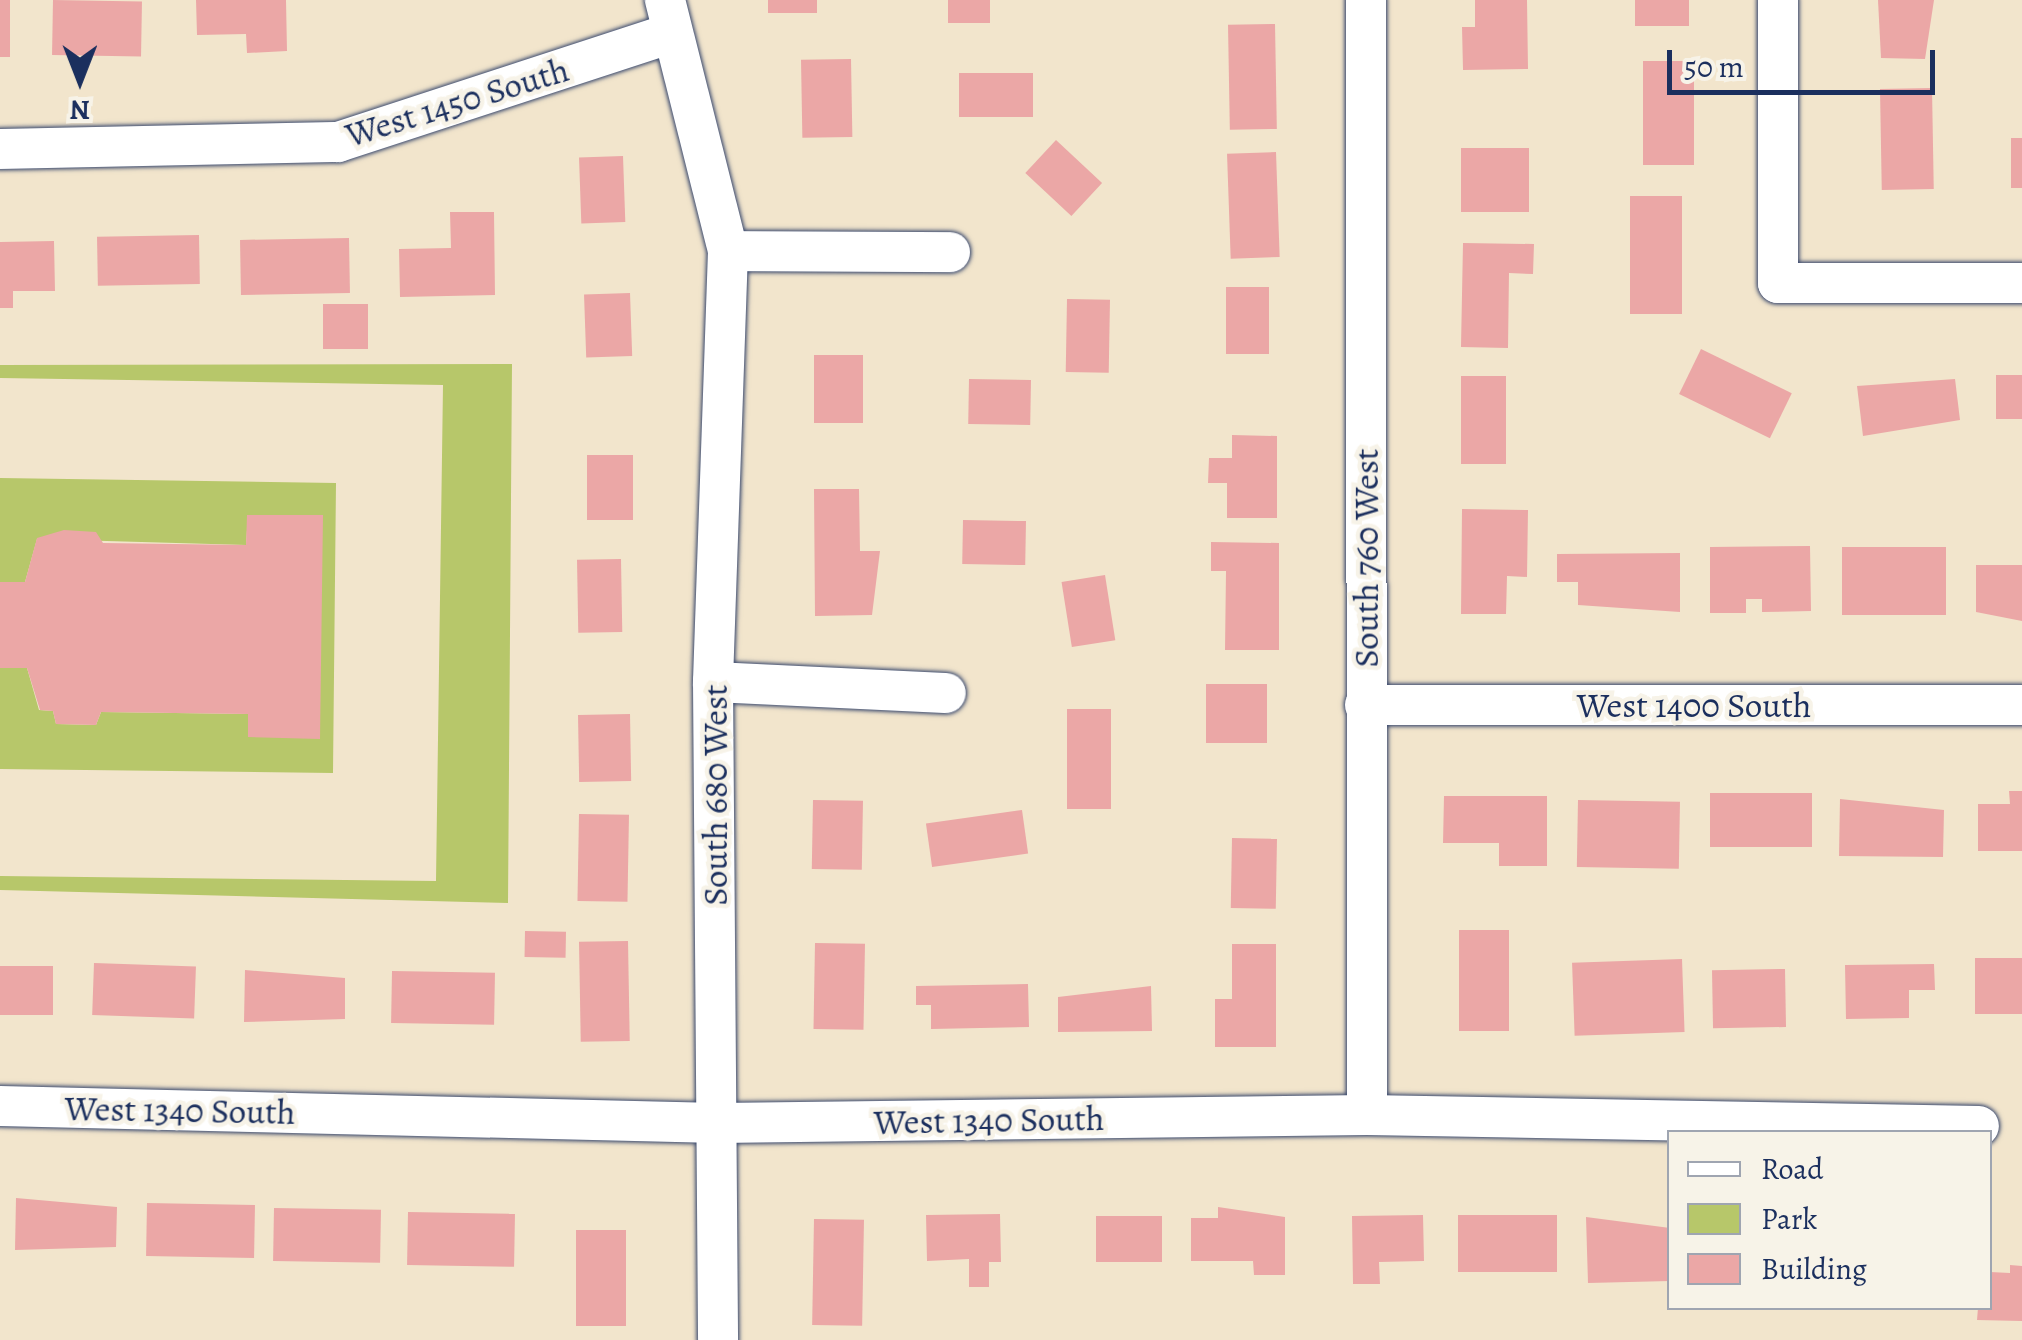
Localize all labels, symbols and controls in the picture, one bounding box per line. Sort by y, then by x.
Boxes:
north arrow [30,30,130,130]
scale bar [1672,30,1940,92]
text: 50 m [1684,47,1744,87]
street label: West 1450 South [340,48,574,156]
text: N [70,91,90,129]
street label: South 760 West [1345,448,1387,668]
street label: South 680 West [694,684,736,906]
street label: West 1400 South [1577,684,1811,726]
street label: West 1340 South [64,1087,296,1133]
street label: West 1340 South [873,1097,1105,1143]
legend [1667,1130,1992,1310]
text: Road [1761,1149,1823,1189]
text: Park [1761,1199,1817,1239]
text: Building [1761,1249,1867,1289]

